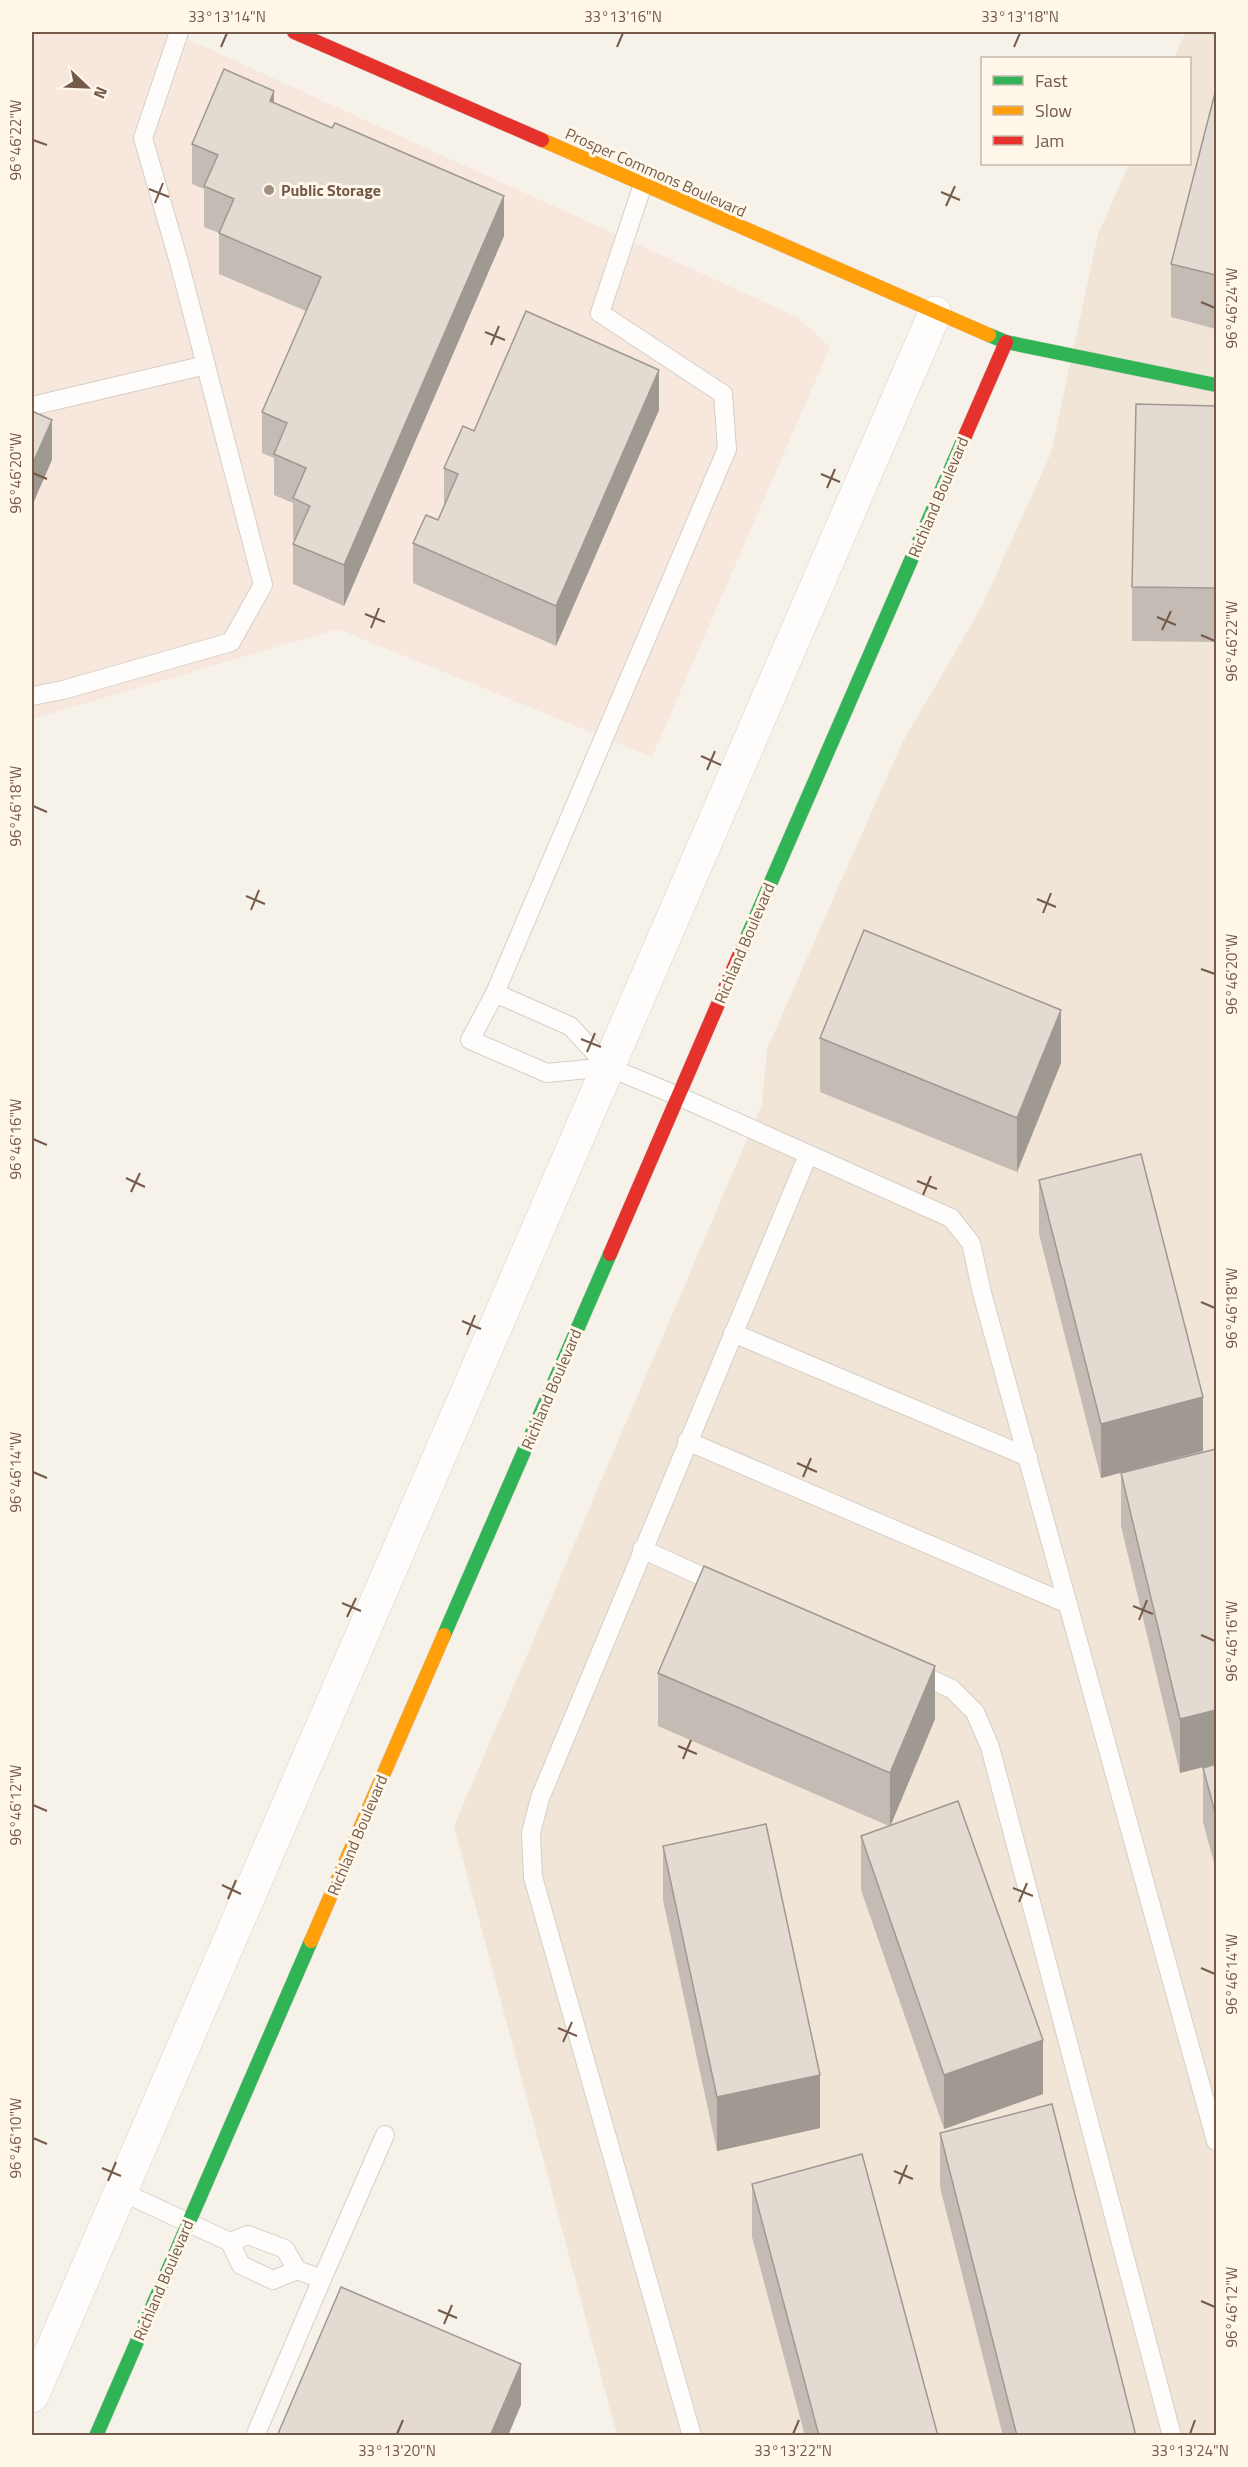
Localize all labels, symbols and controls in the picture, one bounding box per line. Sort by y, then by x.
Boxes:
text: 33°13'14"N [188,5,266,28]
text: 33°13'16"N [584,5,662,28]
text: 33°13'18"N [981,5,1059,28]
north arrow [57,57,117,117]
legend [981,57,1191,165]
text: Fast [1035,67,1068,94]
text: N [88,83,114,103]
text: Slow [1035,97,1072,124]
text: 96°46'22"W [4,100,27,180]
street label: Prosper Commons Boulevard [562,121,750,223]
text: Jam [1035,127,1064,154]
place label: Public Storage [281,178,381,202]
marker: Public Storage [262,183,276,197]
text: 96°46'24"W [1220,268,1243,348]
text: 96°46'20"W [4,433,27,513]
street label: Richland Boulevard [902,433,974,561]
text: 96°46'22"W [1220,601,1243,681]
text: 96°46'18"W [4,766,27,846]
street label: Richland Boulevard [708,879,780,1007]
text: 96°46'20"W [1220,934,1243,1014]
text: 96°46'16"W [4,1099,27,1179]
text: 96°46'18"W [1220,1268,1243,1348]
street label: Richland Boulevard [515,1325,587,1453]
text: 96°46'14"W [4,1432,27,1512]
text: 96°46'16"W [1220,1601,1243,1681]
text: 96°46'12"W [4,1765,27,1845]
street label: Richland Boulevard [321,1771,393,1899]
text: 96°46'14"W [1220,1934,1243,2014]
text: 96°46'10"W [4,2098,27,2178]
street label: Richland Boulevard [127,2216,199,2344]
text: 96°46'12"W [1220,2267,1243,2347]
text: 33°13'20"N [358,2439,436,2462]
text: 33°13'22"N [754,2439,832,2462]
text: 33°13'24"N [1151,2439,1229,2462]

